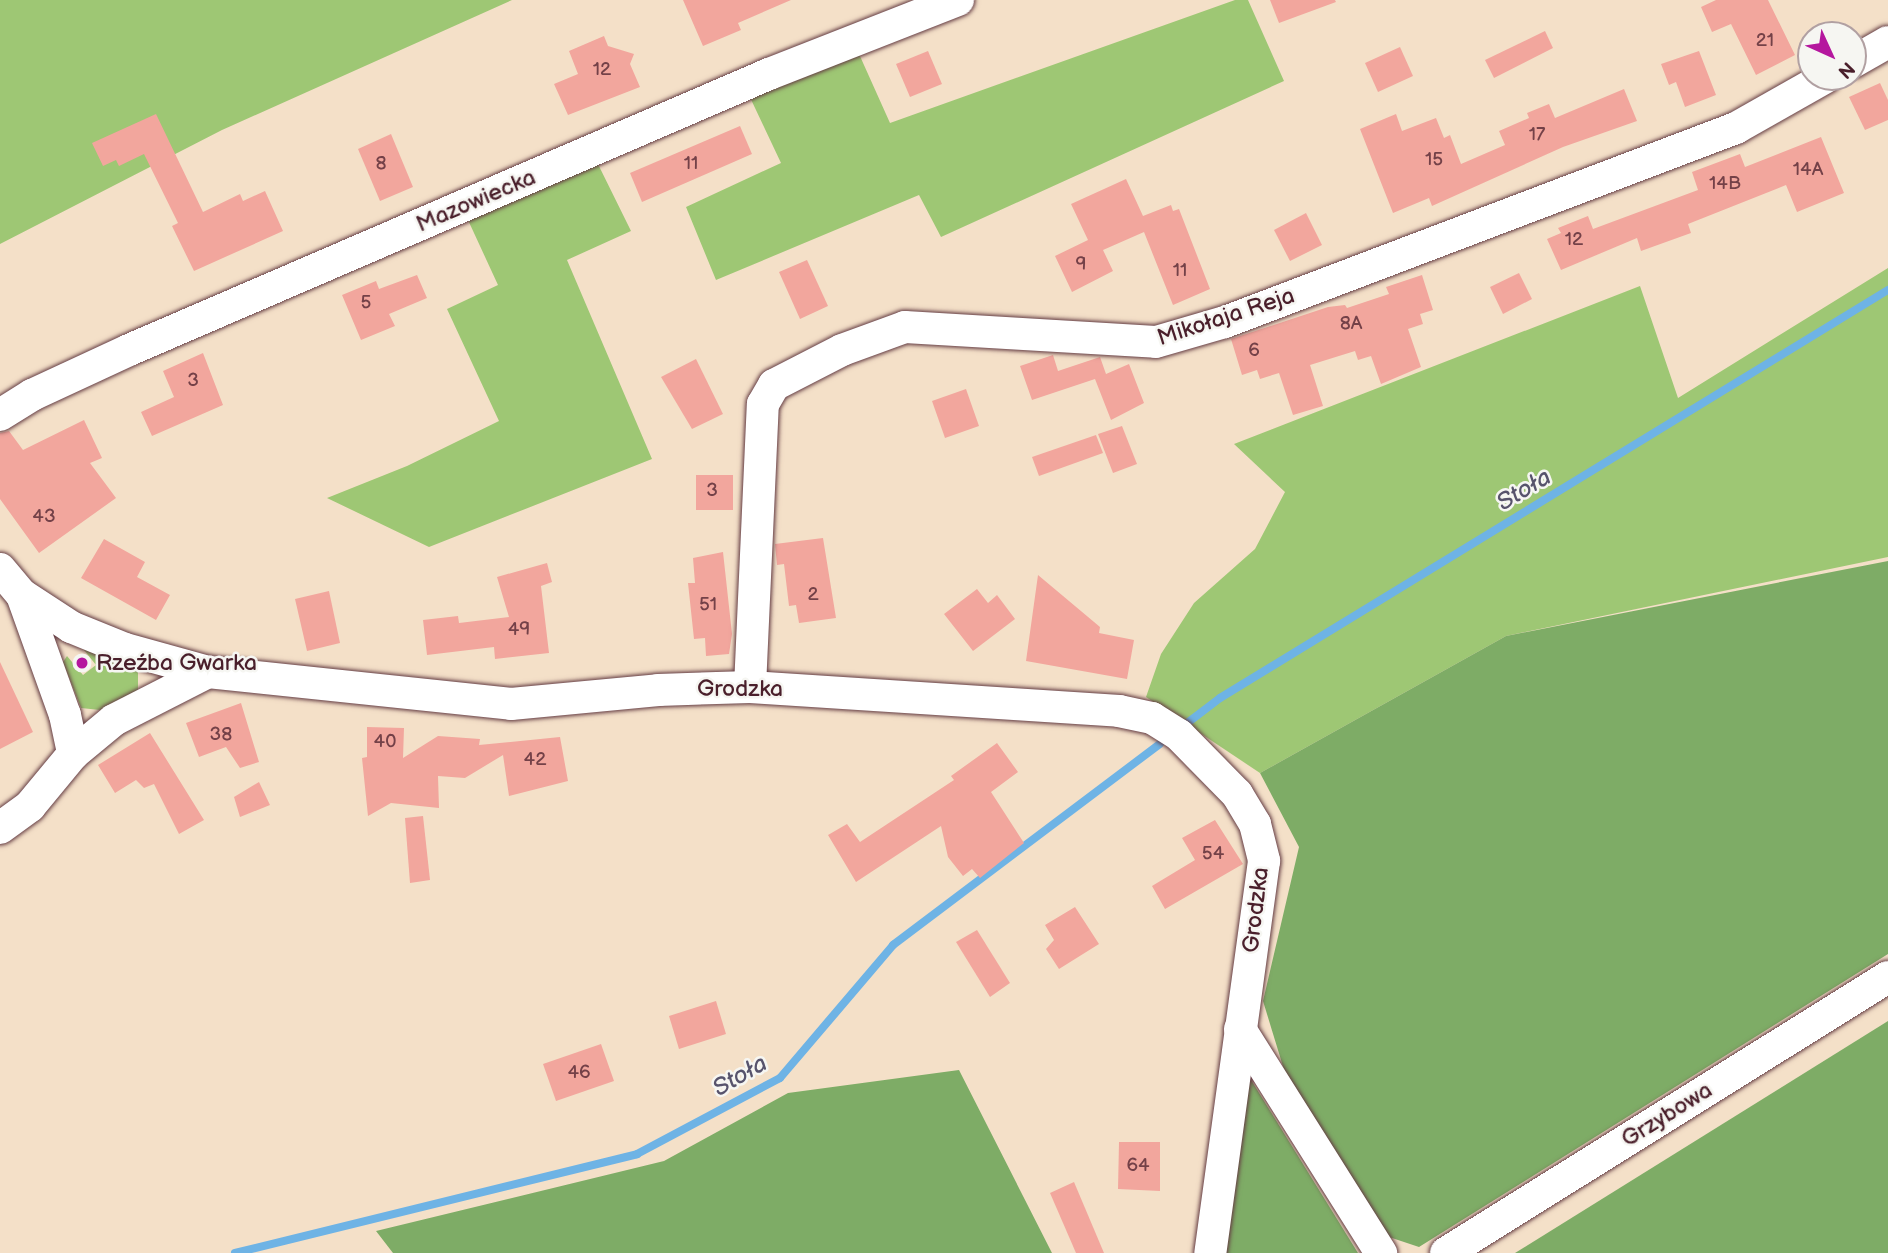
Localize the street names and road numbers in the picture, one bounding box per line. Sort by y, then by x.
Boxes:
street label: Mazowiecka [412,163,540,239]
street label: Mikołaja Reja [1154,282,1298,352]
street label: Grodzka [697,675,783,703]
street label: Grodzka [1237,866,1275,954]
street label: Grzybowa [1617,1076,1717,1154]

